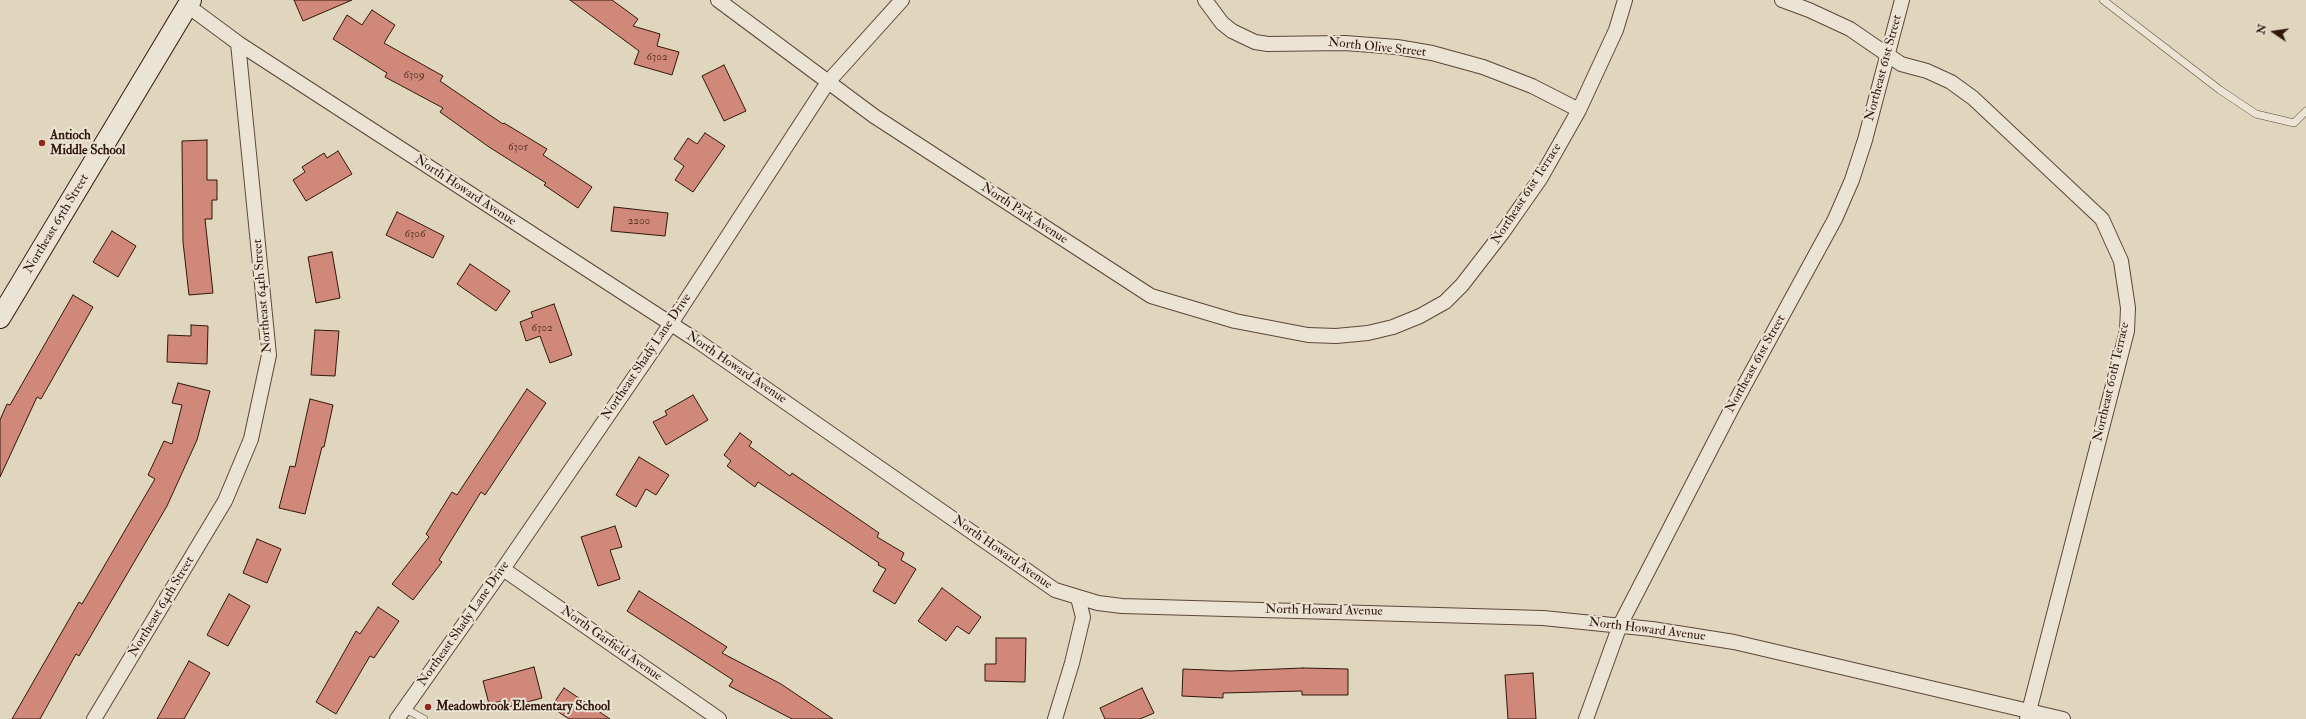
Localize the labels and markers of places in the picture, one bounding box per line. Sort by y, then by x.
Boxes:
place label: Antioch Middle School [50,128,125,159]
marker: Antioch Middle School [37,138,47,148]
place label: Meadowbrook Elementary School [436,699,610,715]
marker: Meadowbrook Elementary School [423,702,433,712]

